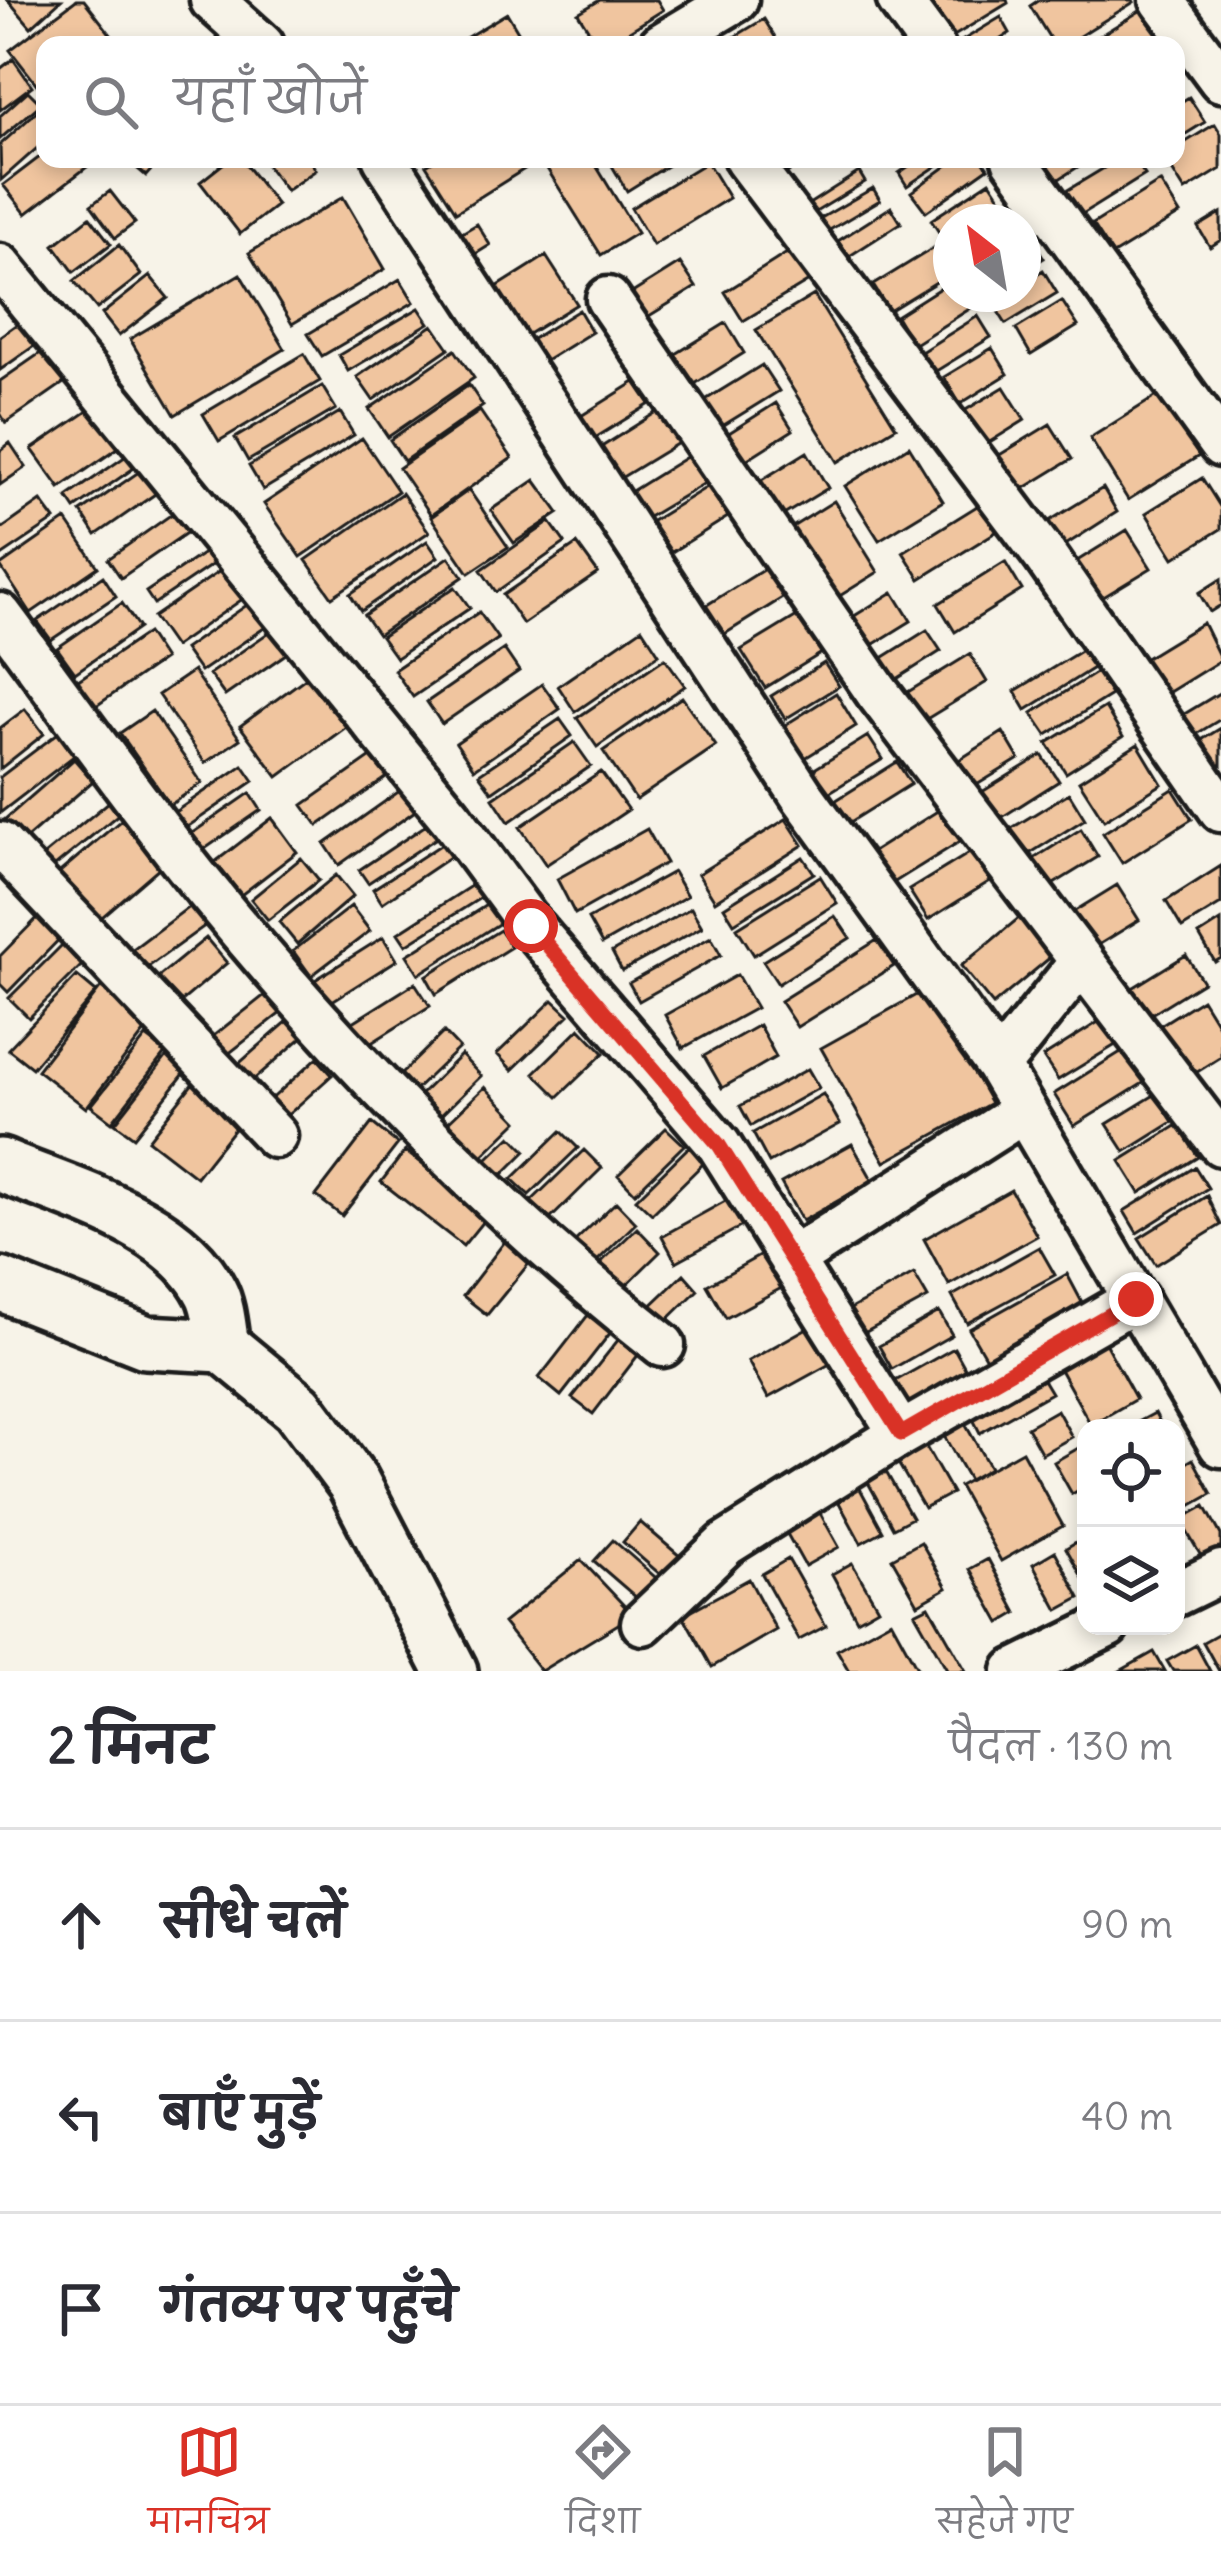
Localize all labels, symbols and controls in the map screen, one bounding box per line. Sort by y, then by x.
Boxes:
search box [36,36,1185,168]
icon: search [78,69,144,135]
text: यहाँ खोजें [174,70,367,126]
north arrow [933,204,1041,312]
route start [504,899,558,953]
route end [1109,1272,1163,1326]
map controls [1077,1419,1185,1635]
button: locate [1077,1419,1185,1527]
button: layers [1077,1527,1185,1635]
text: 2 मिनट [48,1713,212,1777]
text: पैदल · 130 m [949,1722,1173,1771]
icon: ahead [48,1892,114,1958]
text: सीधे चलें [162,1893,345,1949]
text: 90 m [1081,1900,1173,1949]
icon: left [48,2084,114,2150]
text: बाएँ मुड़ें [162,2085,319,2141]
text: 40 m [1081,2092,1173,2141]
icon: arrive [48,2276,114,2342]
text: गंतव्य पर पहुँचे [162,2277,457,2333]
tab: मानचित्र [148,2419,269,2558]
tab: दिशा [565,2419,640,2558]
tab: सहेजे गए [936,2419,1073,2558]

